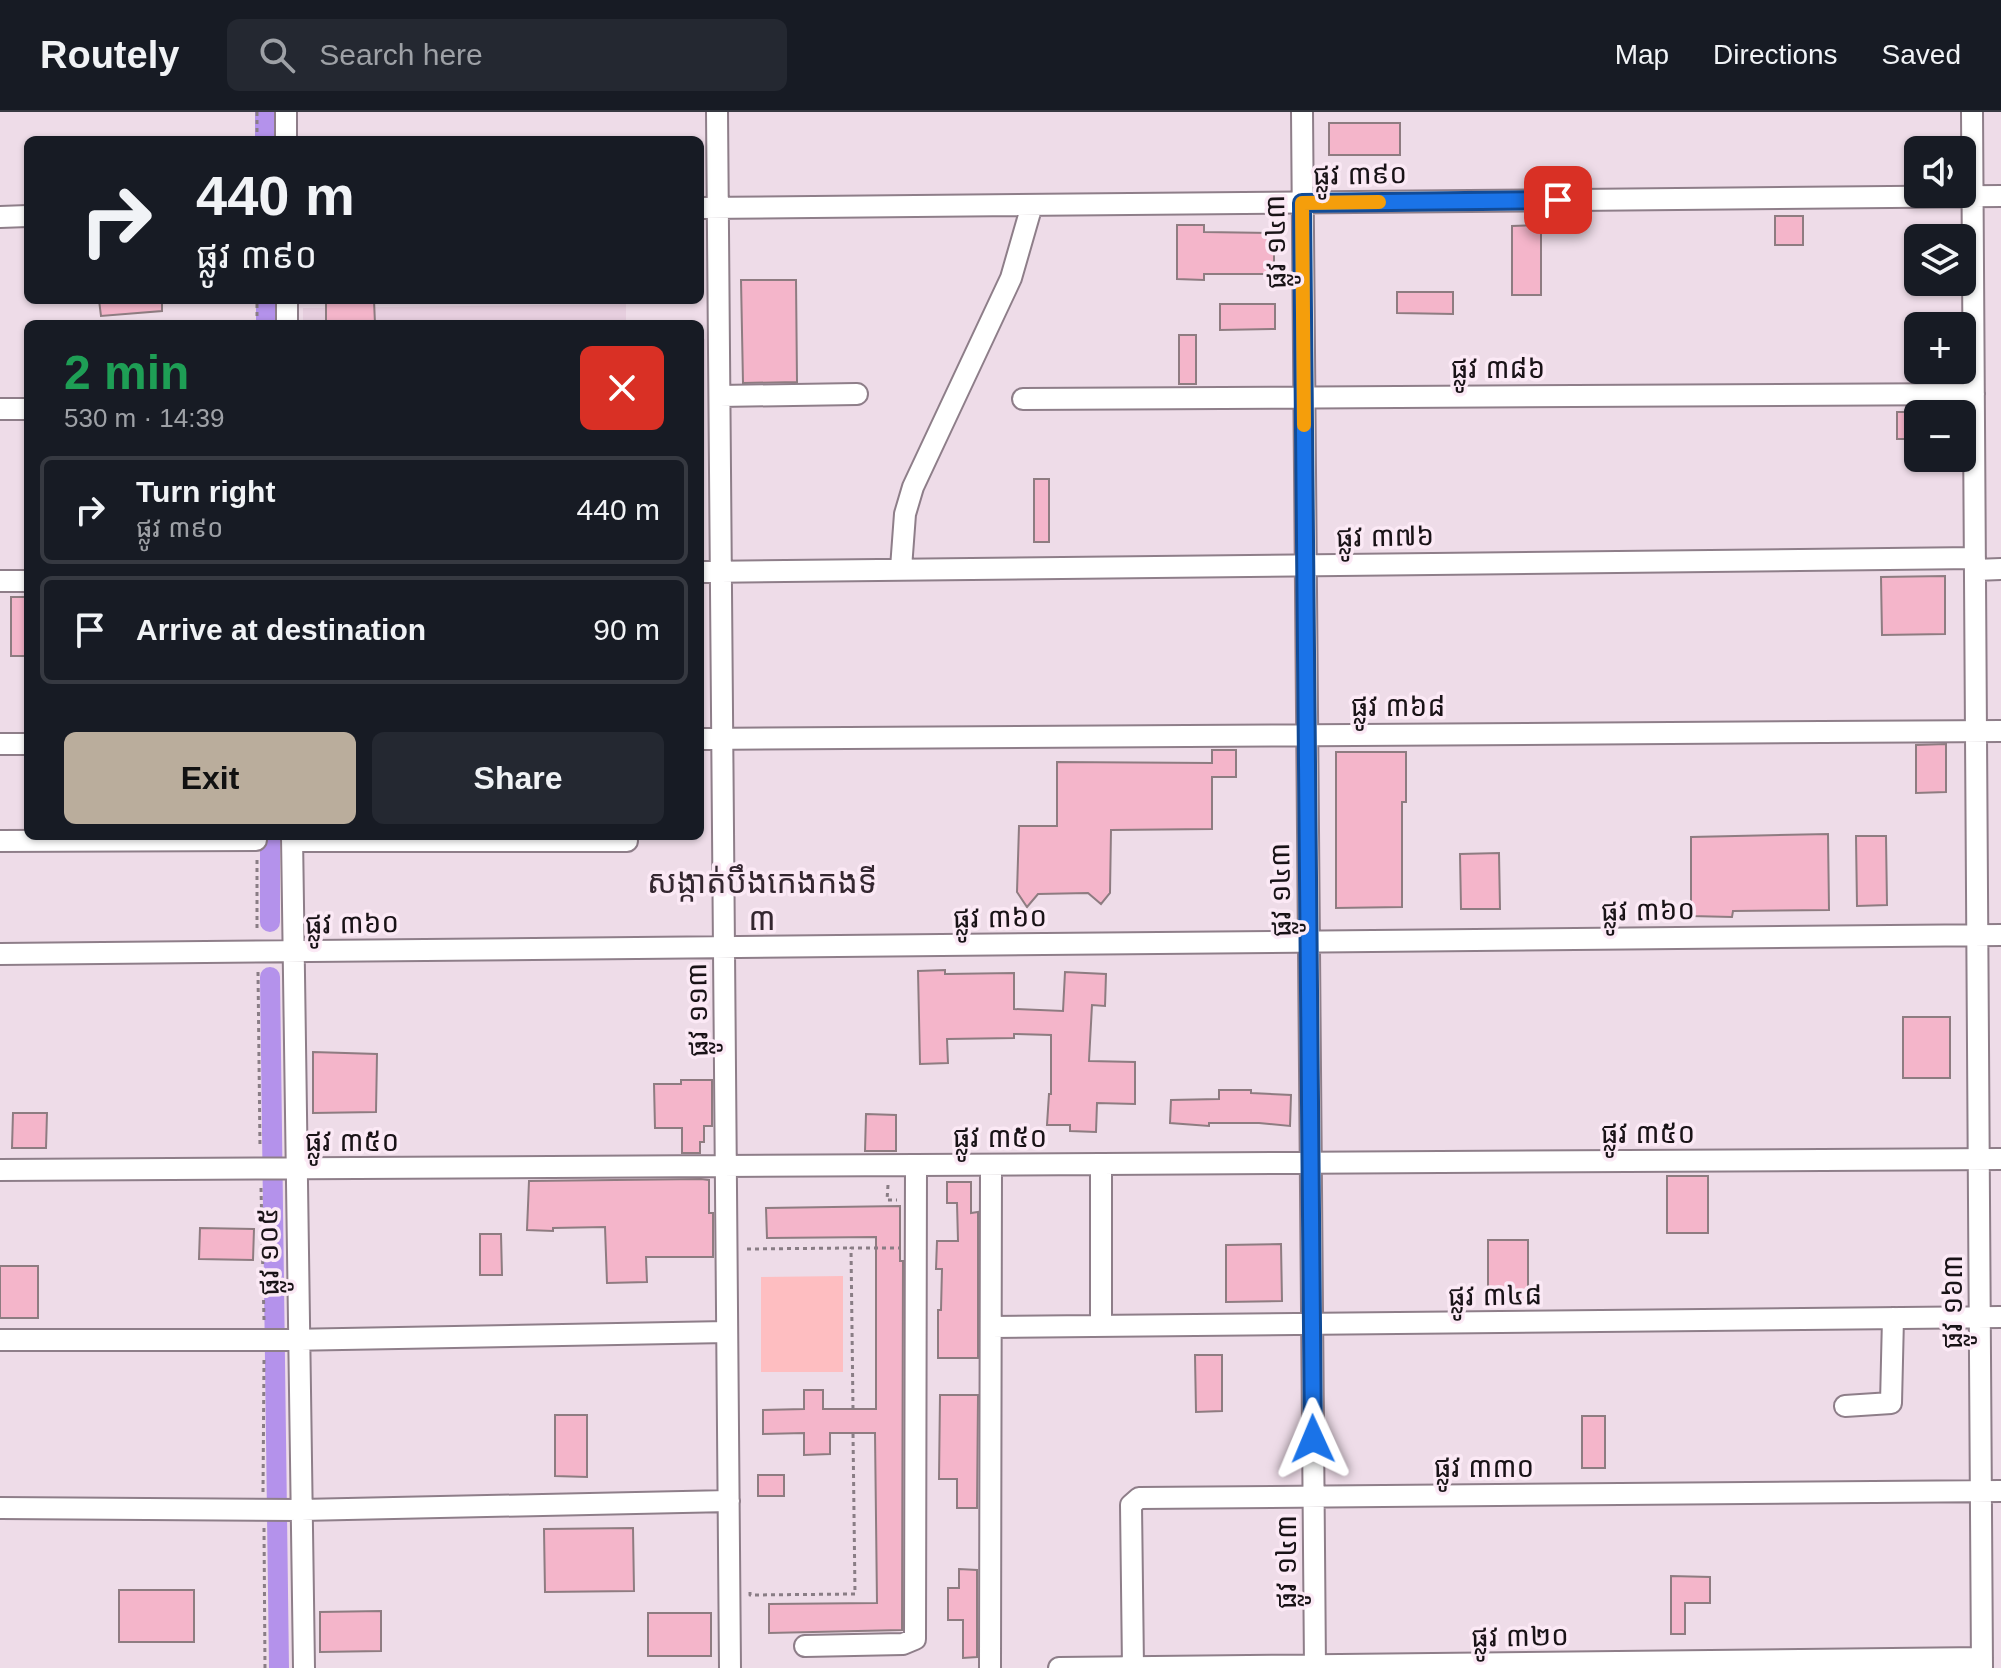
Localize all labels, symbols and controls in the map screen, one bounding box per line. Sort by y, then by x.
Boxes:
search box [227,19,787,91]
icon: search [255,33,299,77]
text: Routely [40,34,179,76]
text: Search here [319,38,483,71]
text: Map [1615,39,1669,70]
text: Directions [1713,39,1838,70]
text: Saved [1882,39,1961,70]
map controls [1904,136,1976,472]
button: sound [1904,136,1976,208]
street label: ផ្លូវ ៣៩០ [1313,158,1408,200]
text: 440 m [196,164,355,227]
pin [1524,166,1592,234]
icon: right [64,168,168,272]
icon: arrive [1536,178,1580,222]
street label: ផ្លូវ ១៤៣ [1259,194,1301,289]
button: layers [1904,224,1976,296]
text: ផ្លូវ ៣៩០ [196,235,317,276]
button: + [1904,312,1976,384]
text: 2 min [64,346,189,399]
button: close [580,346,664,430]
street label: ផ្លូវ ៣៨៦ [1451,353,1545,393]
button: − [1904,400,1976,472]
text: 530 m · 14:39 [64,403,224,433]
text: Turn right [136,475,275,508]
icon: right [68,488,112,532]
text: 440 m [577,493,660,526]
text: ផ្លូវ ៣៩០ [136,513,224,543]
street label: ផ្លូវ ៣៧៦ [1336,520,1435,562]
icon: arrive [68,608,112,652]
text: Arrive at destination [136,613,426,646]
text: 90 m [593,613,660,646]
street label: ផ្លូវ ៣៦៨ [1351,691,1445,731]
button: Exit [64,732,356,824]
button: Share [372,732,664,824]
street label: ផ្លូវ ១៤៣ [1264,842,1306,937]
district label: សង្កាត់បឹងកេងកងទី ៣ [647,864,877,937]
street label: ផ្លូវ ៣៦០ [1601,894,1696,936]
street label: ផ្លូវ ៣៦០ [953,901,1048,943]
street label: ផ្លូវ ៣៦០ [305,907,400,949]
street label: ផ្លូវ ១១៣ [681,962,723,1057]
street label: ផ្លូវ ៣៥០ [1601,1118,1695,1158]
street label: ផ្លូវ ៣៥០ [953,1122,1047,1162]
street label: ផ្លូវ ៣៥០ [305,1126,399,1166]
street label: ផ្លូវ ១០៥ [252,1208,294,1296]
street label: ផ្លូវ ១៦៣ [1937,1255,1977,1349]
street label: ផ្លូវ ៣៤៨ [1448,1279,1543,1321]
position arrow [1271,1397,1355,1481]
street label: ផ្លូវ ៣៣០ [1434,1452,1534,1492]
street label: ផ្លូវ ១៤៣ [1271,1515,1311,1609]
street label: ផ្លូវ ៣២០ [1471,1620,1569,1662]

